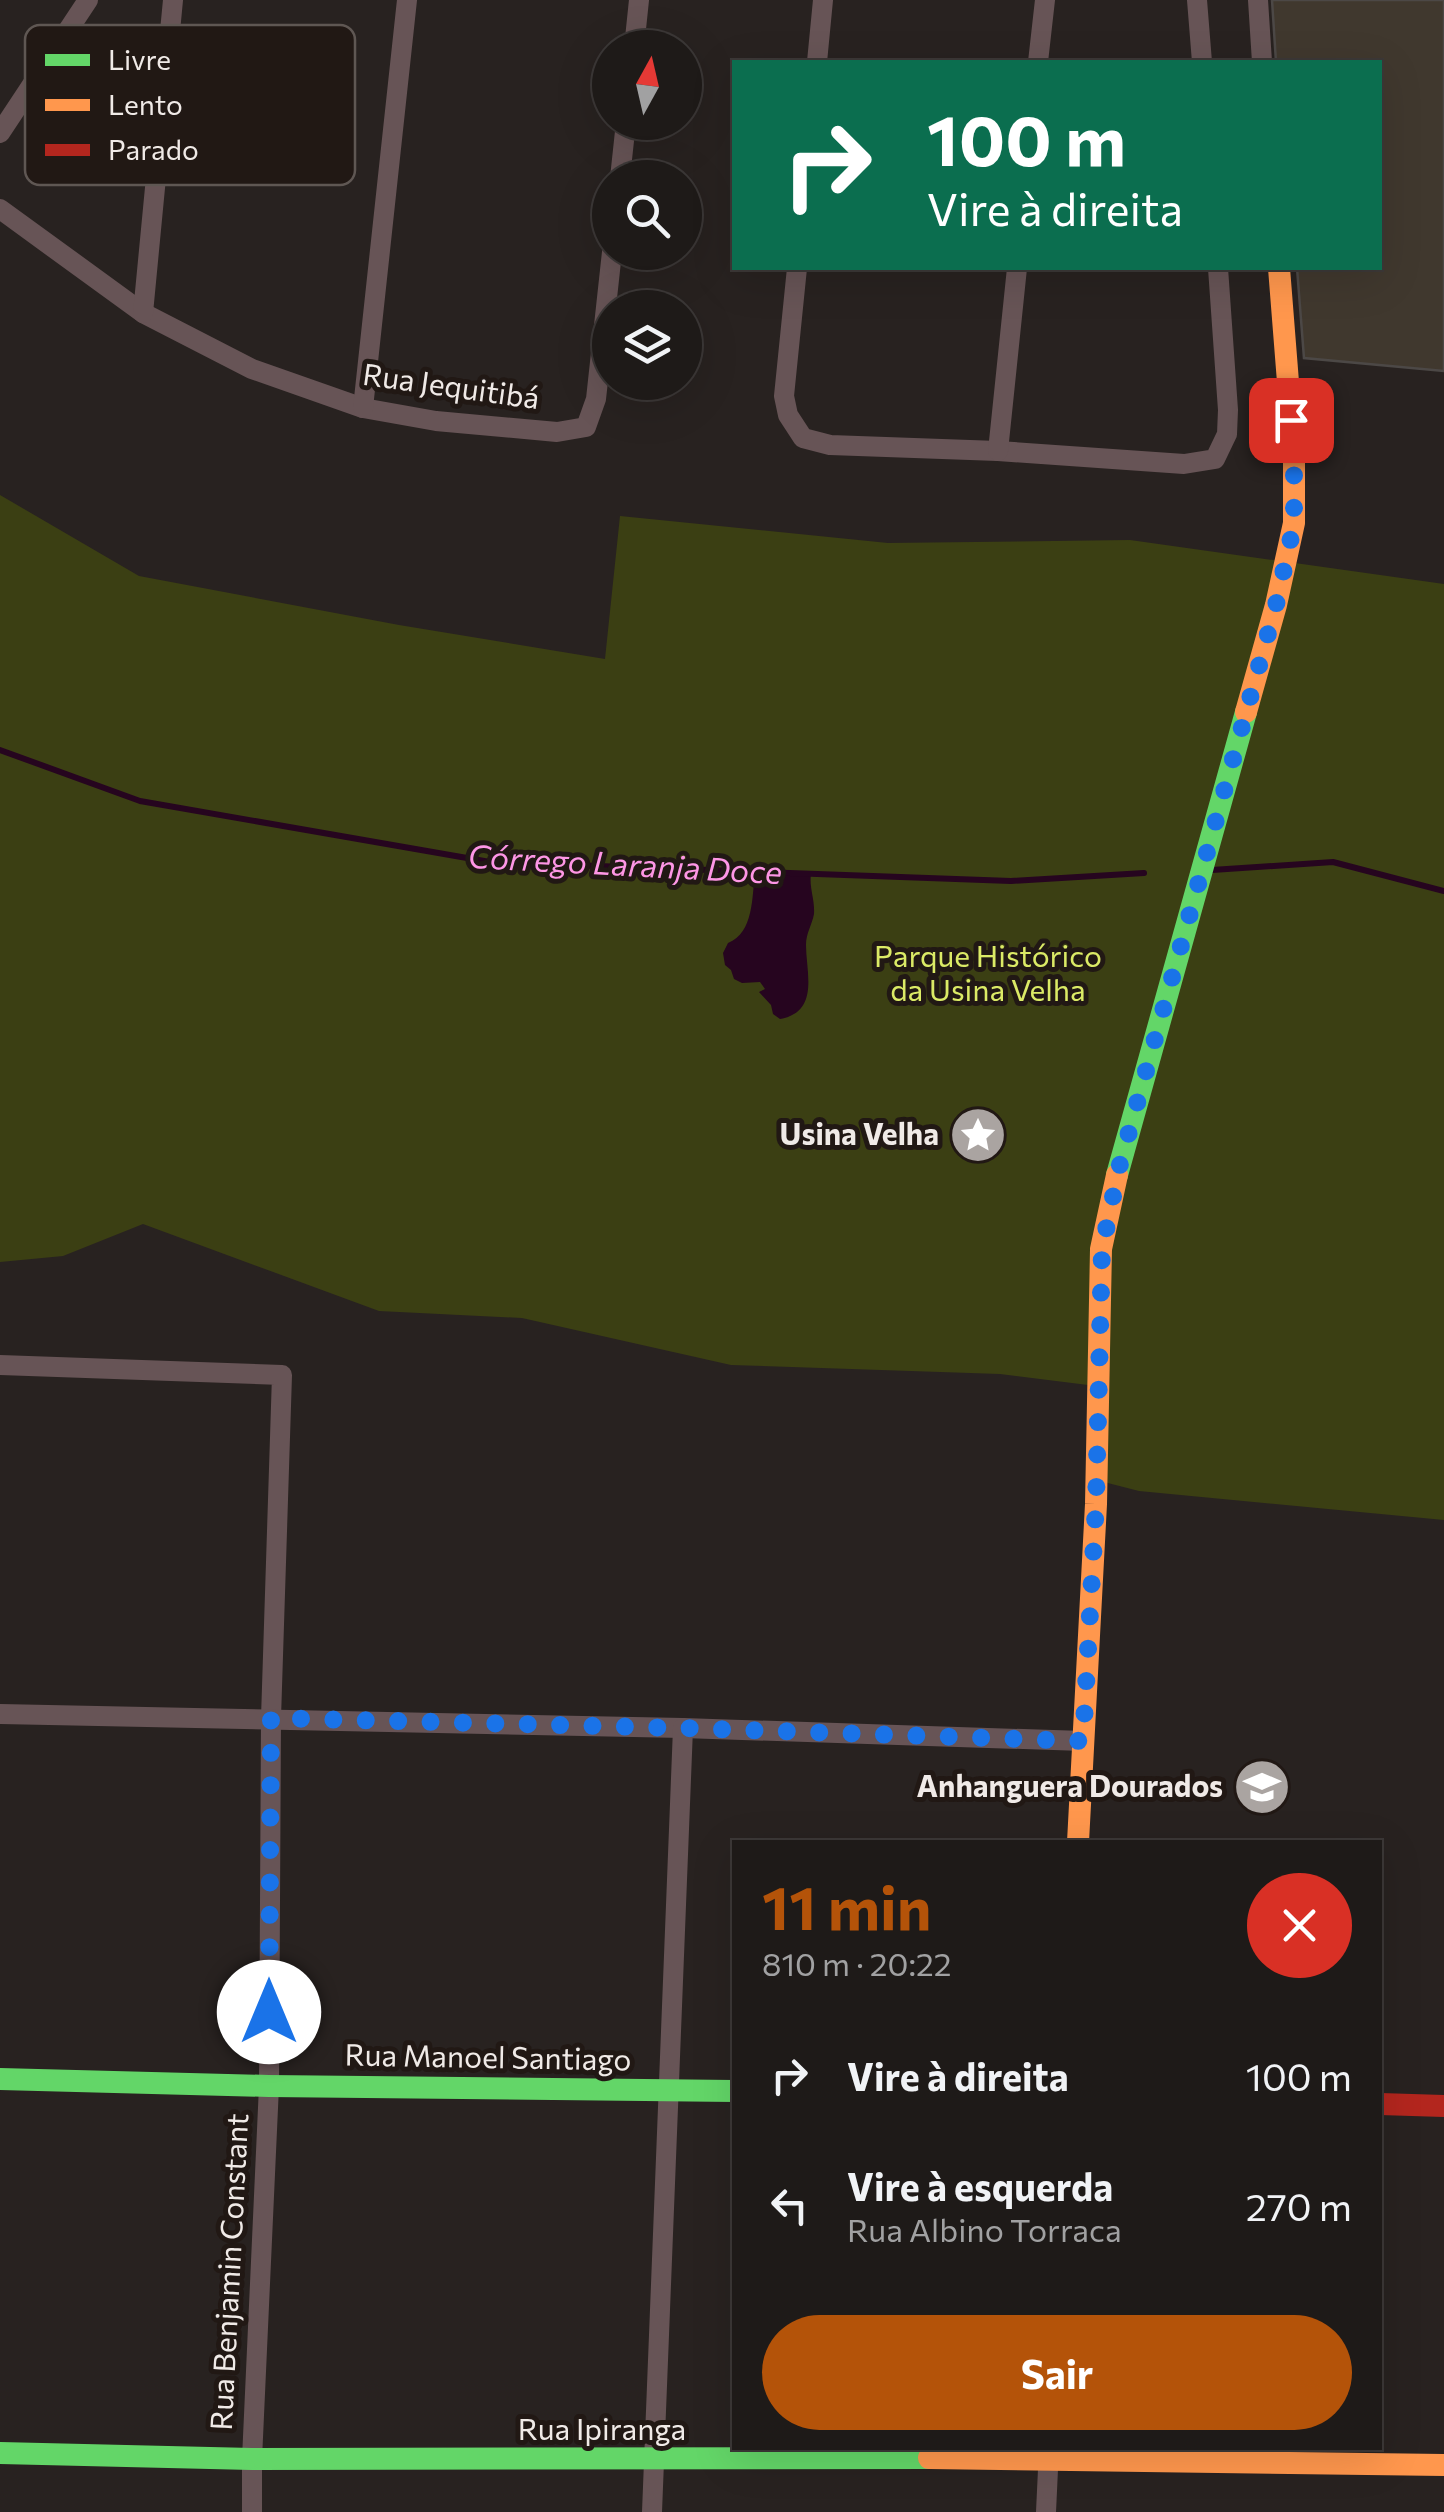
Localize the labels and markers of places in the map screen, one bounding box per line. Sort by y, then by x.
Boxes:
pin [1249,378,1334,463]
place icon: Usina Velha [948,1105,1008,1165]
place label: Usina Velha [780,1114,939,1151]
school or university icon: Anhanguera Dourados [1232,1757,1292,1817]
place label: Anhanguera Dourados [916,1766,1223,1803]

